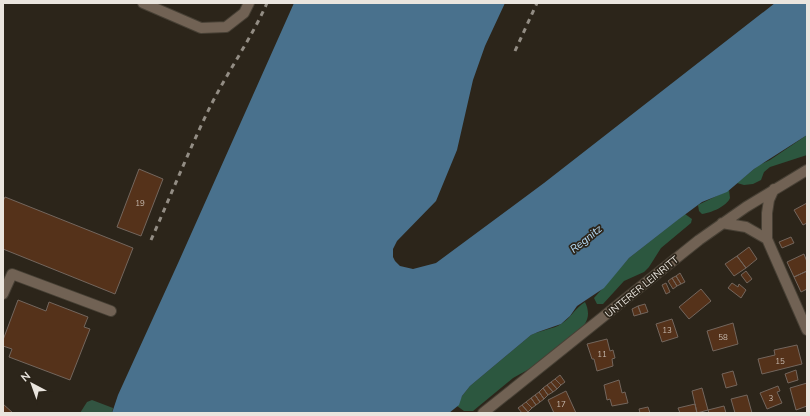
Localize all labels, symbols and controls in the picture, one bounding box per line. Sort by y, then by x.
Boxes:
house number: 19 [135,198,145,209]
water label: Regnitz [567,221,606,257]
street label: UNTERER LEINRITT [602,253,682,321]
house number: 13 [662,325,672,336]
house number: 58 [718,332,728,343]
house number: 11 [597,349,607,360]
house number: 15 [775,356,785,367]
north arrow [12,364,52,404]
text: N [18,368,34,385]
house number: 3 [769,393,774,404]
house number: 17 [556,399,566,410]

